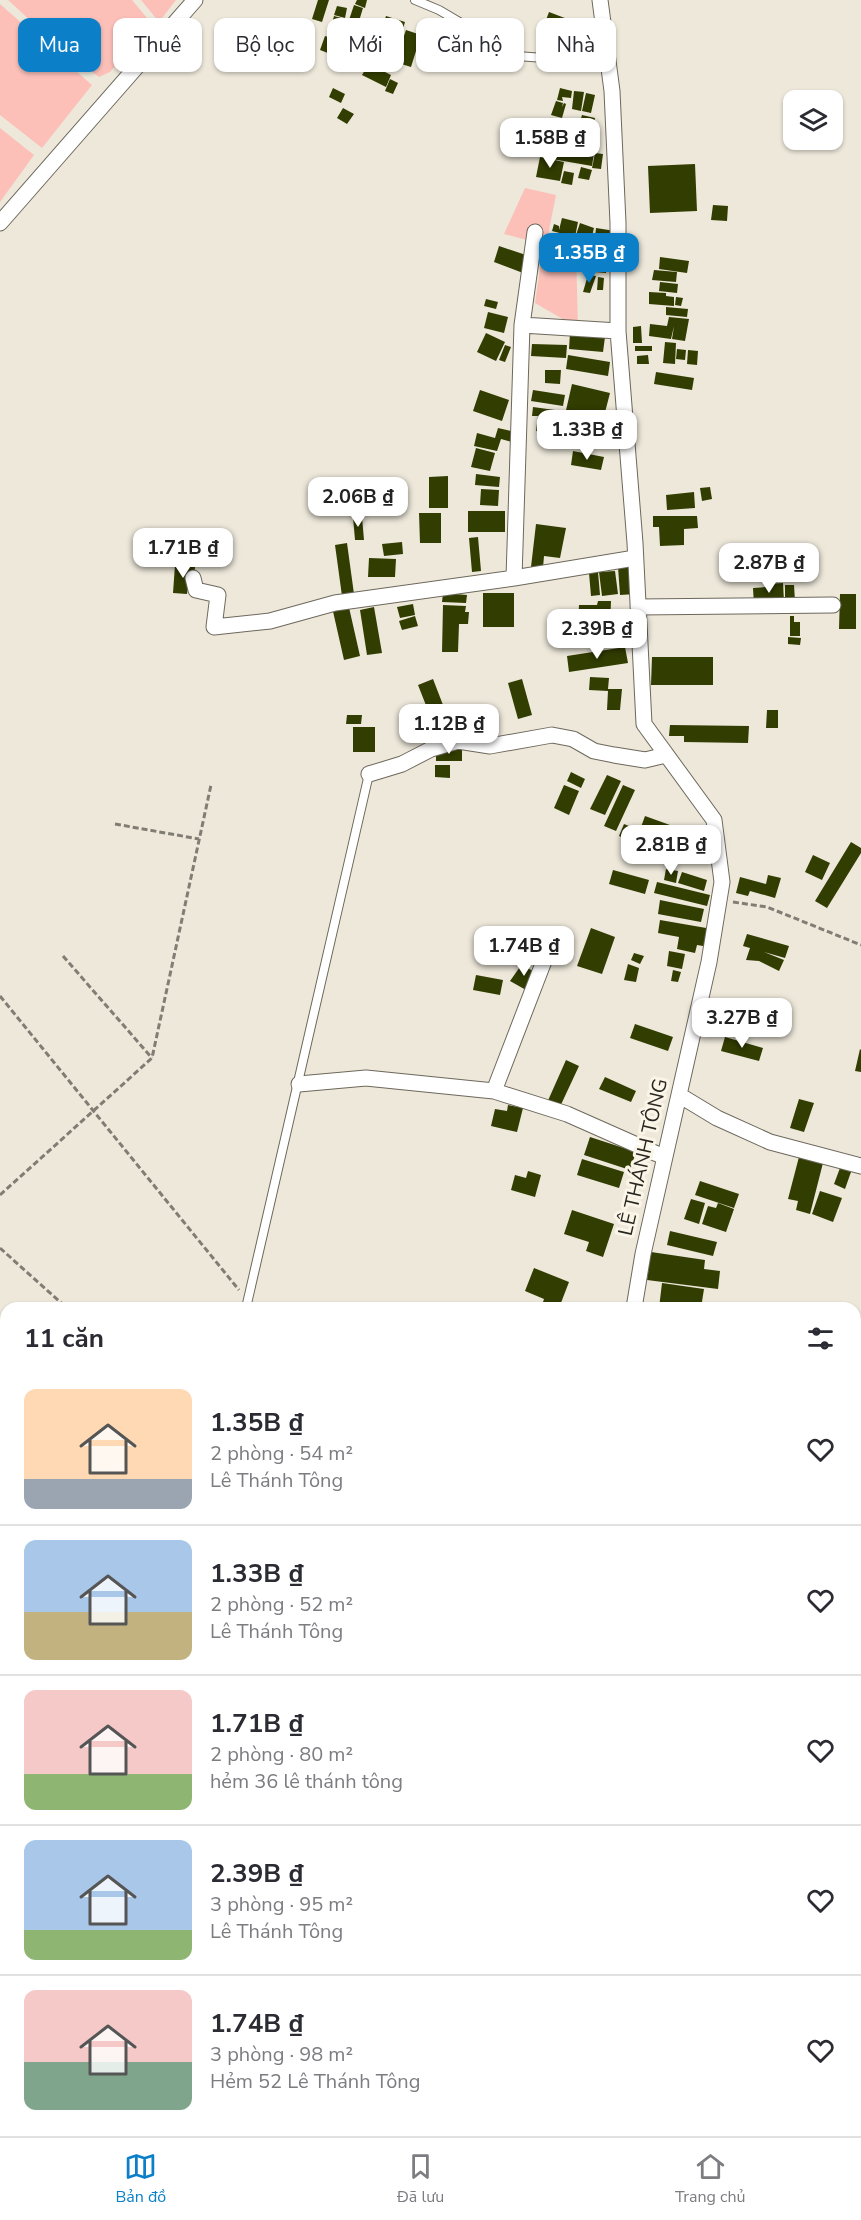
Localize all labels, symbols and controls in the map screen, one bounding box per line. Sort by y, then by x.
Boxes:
chip: Mua [18,18,101,72]
chip: Thuê [113,18,202,72]
chip: Bộ lọc [214,18,315,72]
chip: Mới [327,18,404,72]
chip: Căn hộ [416,18,524,72]
chip: Nhà [536,18,616,72]
map controls [783,90,843,150]
button: layers [783,90,843,150]
pin: 1.58B ₫ [495,118,605,169]
text: 1.58B ₫ [514,124,586,151]
pin: 1.35B ₫ [534,233,644,284]
text: 1.35B ₫ [553,239,625,266]
pin: 1.33B ₫ [532,410,642,461]
text: 1.33B ₫ [551,416,623,443]
pin: 2.06B ₫ [303,477,413,528]
text: 2.06B ₫ [322,483,394,510]
pin: 1.71B ₫ [128,528,238,579]
text: 1.71B ₫ [147,534,219,561]
pin: 2.87B ₫ [714,543,824,594]
text: 2.87B ₫ [733,549,805,576]
pin: 2.39B ₫ [542,609,652,660]
text: 2.39B ₫ [561,615,633,642]
pin: 1.12B ₫ [394,704,504,755]
text: 1.12B ₫ [413,710,485,737]
pin: 2.81B ₫ [616,825,726,876]
text: 2.81B ₫ [635,831,707,858]
pin: 1.74B ₫ [469,926,579,977]
text: 1.74B ₫ [488,932,560,959]
pin: 3.27B ₫ [687,998,797,1049]
text: 3.27B ₫ [706,1004,778,1031]
street label: LÊ THÁNH TÔNG [612,1076,674,1238]
text: 11 căn [24,1321,104,1356]
icon: filters [804,1322,837,1355]
text: 1.35B ₫ [210,1405,304,1440]
icon: home [72,1413,144,1485]
icon: heart [804,1433,837,1466]
text: 2 phòng · 54 m² [210,1440,353,1467]
text: Lê Thánh Tông [210,1467,343,1494]
text: 1.33B ₫ [210,1556,304,1591]
icon: home [72,1564,144,1636]
icon: heart [804,1584,837,1617]
text: 2 phòng · 52 m² [210,1591,353,1618]
text: Lê Thánh Tông [210,1618,343,1645]
text: 1.71B ₫ [210,1706,304,1741]
icon: home [72,1714,144,1786]
icon: heart [804,1734,837,1767]
text: 2 phòng · 80 m² [210,1741,353,1768]
text: hẻm 36 lê thánh tông [210,1768,403,1795]
text: 2.39B ₫ [210,1856,304,1891]
icon: home [72,1864,144,1936]
icon: heart [804,1884,837,1917]
text: 3 phòng · 95 m² [210,1891,353,1918]
text: Lê Thánh Tông [210,1918,343,1945]
text: 1.74B ₫ [210,2006,304,2041]
icon: home [72,2014,144,2086]
icon: heart [804,2034,837,2067]
text: 3 phòng · 98 m² [210,2041,353,2068]
text: Hẻm 52 Lê Thánh Tông [210,2068,420,2095]
tab: Bản đồ [115,2150,166,2208]
tab: Đã lưu [397,2150,444,2208]
tab: Trang chủ [675,2150,746,2208]

